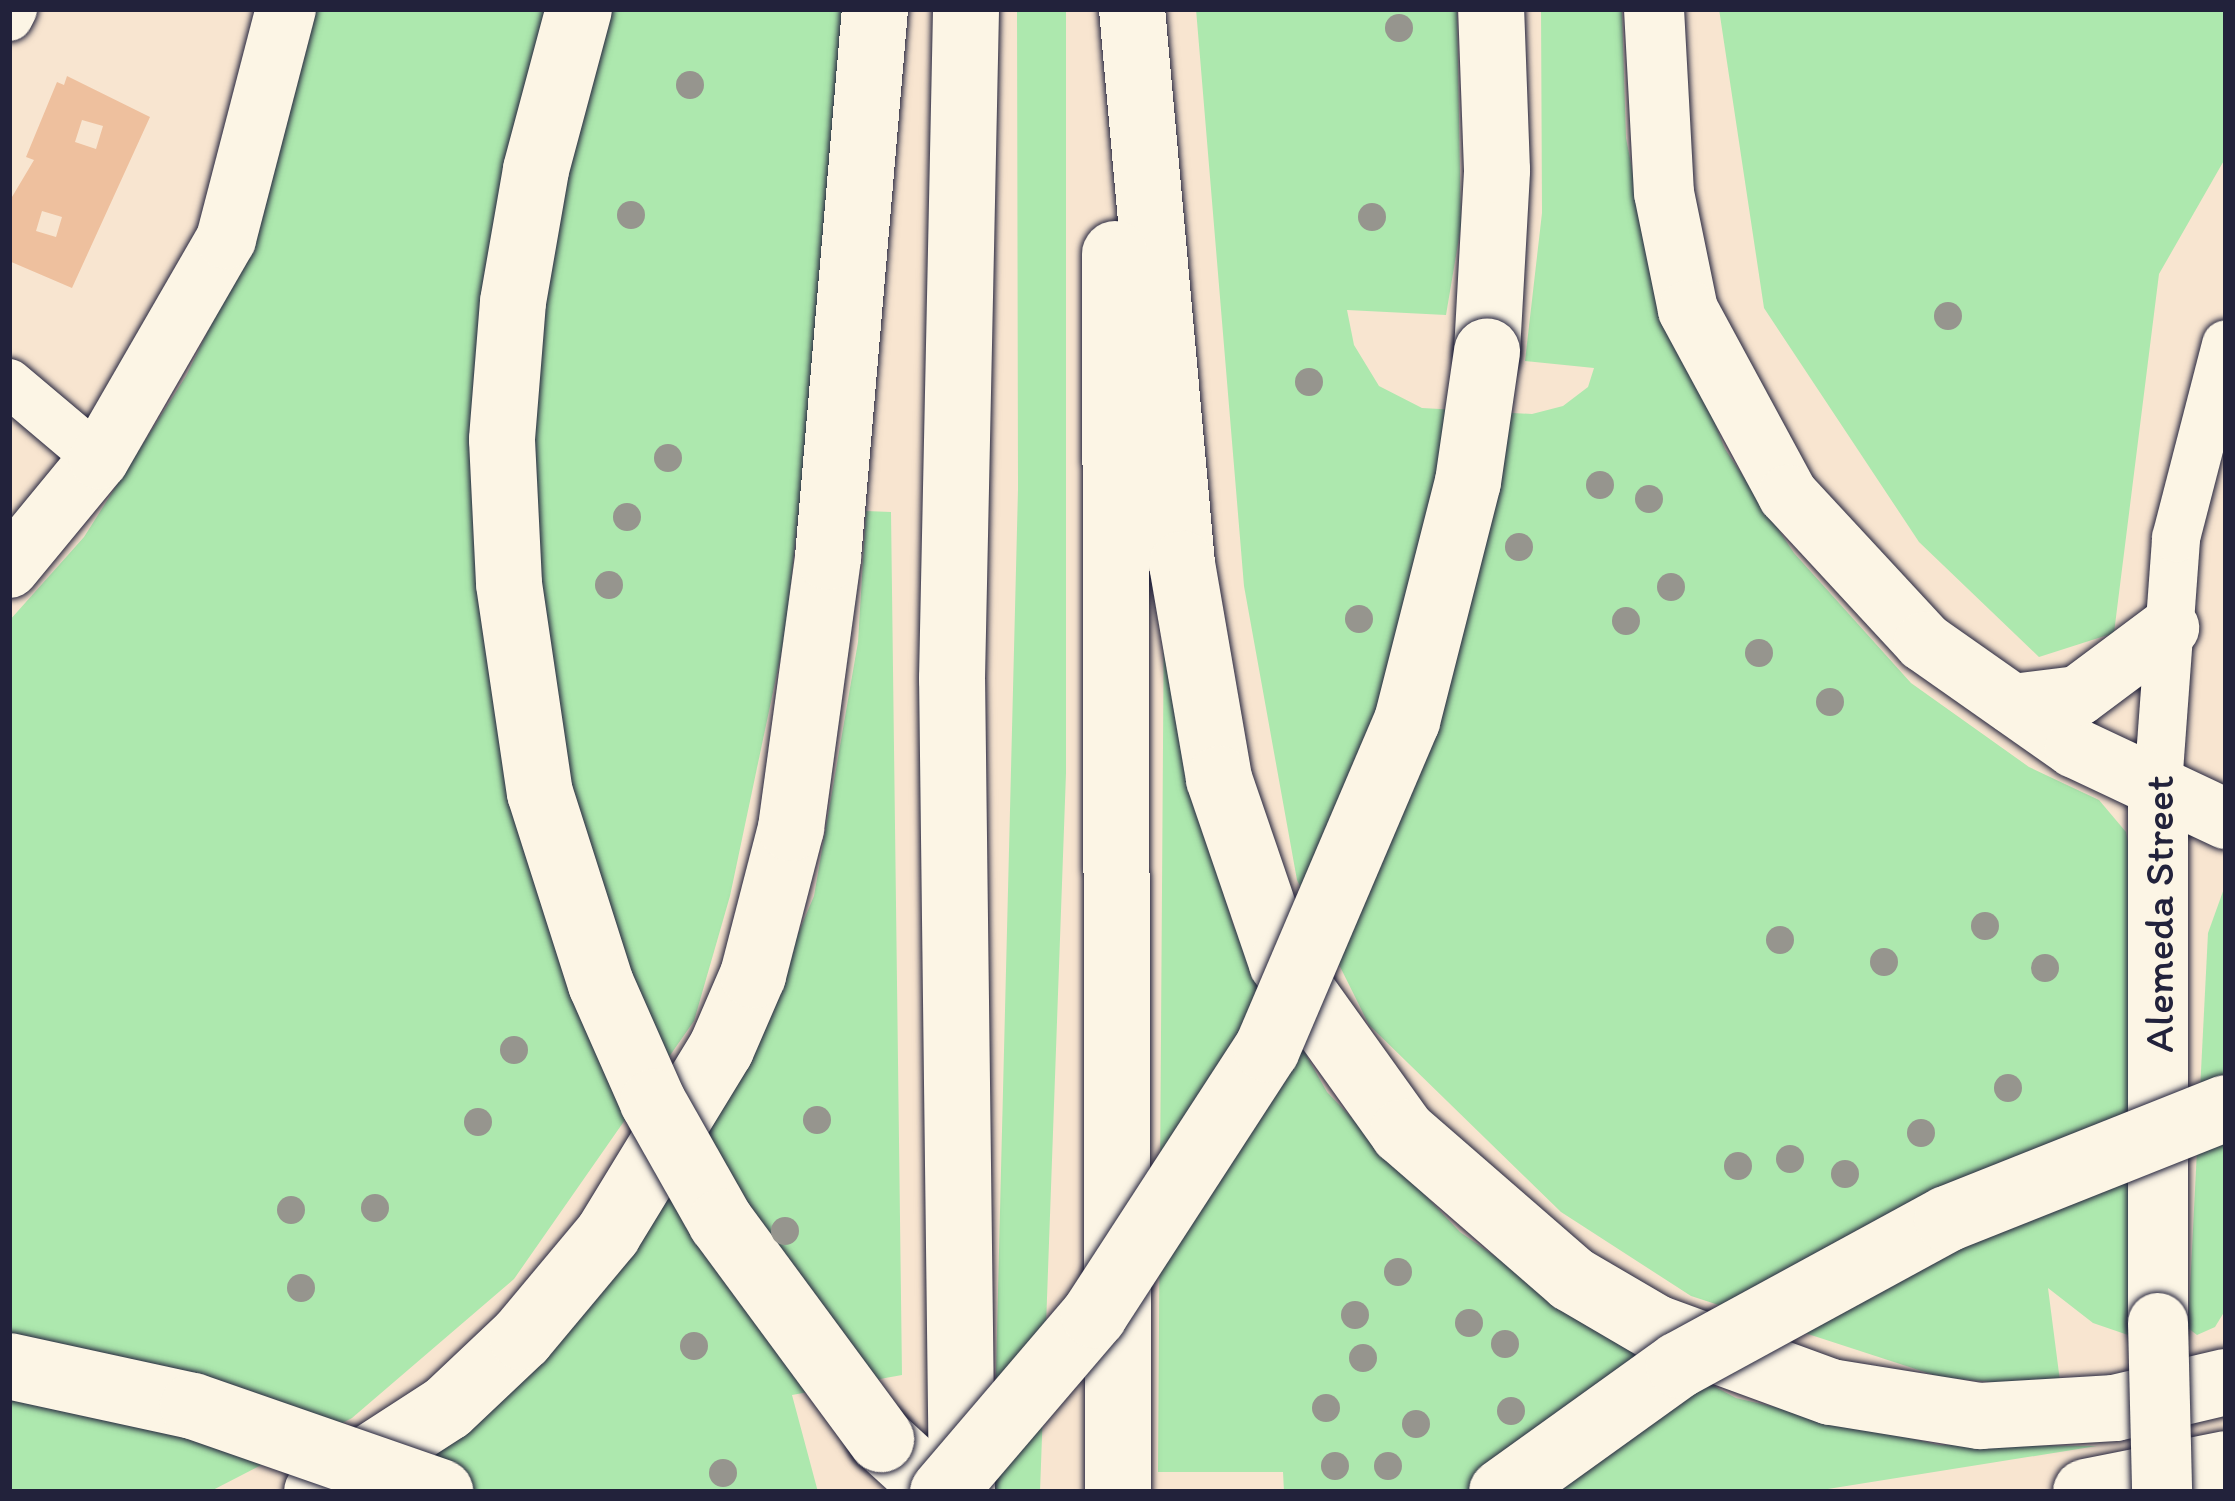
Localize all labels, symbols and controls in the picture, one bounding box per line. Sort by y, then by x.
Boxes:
street label: Alemeda Street [2134,775,2184,1053]

